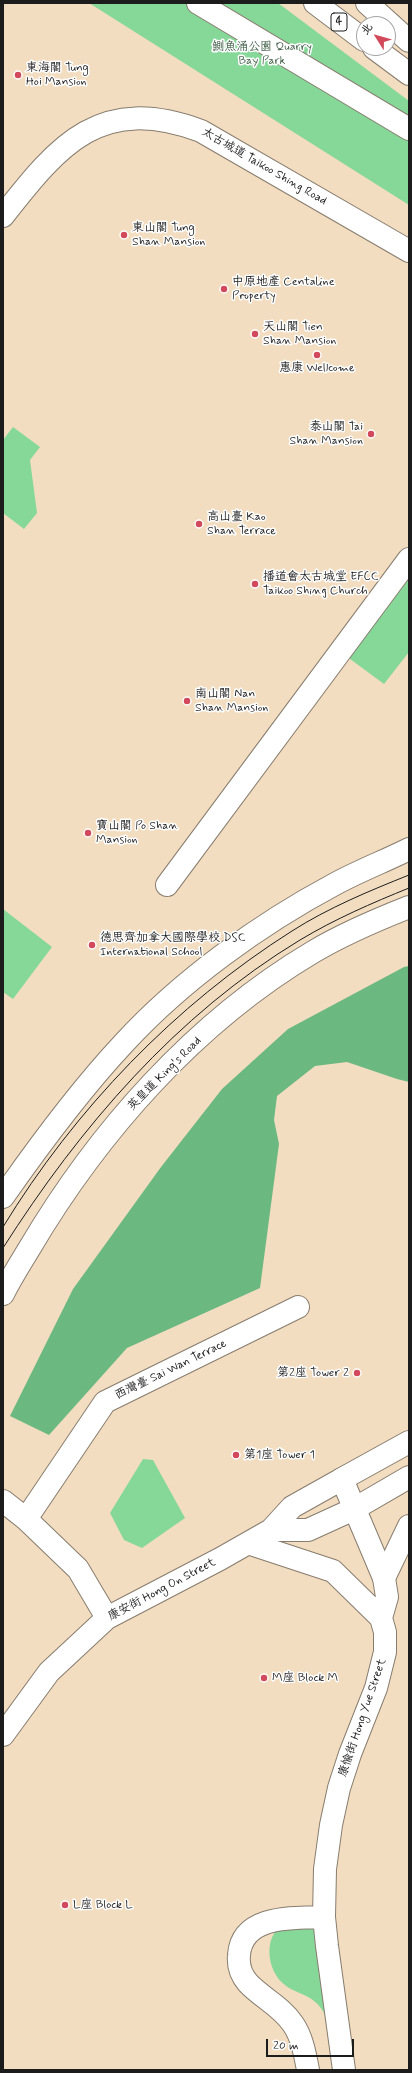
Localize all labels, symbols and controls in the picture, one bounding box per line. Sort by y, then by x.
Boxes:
road number: 4 [331,13,347,31]
north arrow [356,16,396,56]
text: 北 [358,21,376,38]
park label: 鰂魚涌公園 Quarry Bay Park [212,40,312,68]
place label: 東海閣 Tung Hoi Mansion [26,61,89,89]
marker: 東海閣 Tung Hoi Mansion [13,70,23,80]
street label: 太古城道 Taikoo Shing Road [199,125,329,209]
place label: 東山閣 Tung Shan Mansion [132,221,205,249]
marker: 東山閣 Tung Shan Mansion [119,230,129,240]
place label: 中原地產 Centaline Property [232,275,335,303]
marker: 中原地產 Centaline Property [219,284,229,294]
place label: 天山閣 Tien Shan Mansion [263,320,336,348]
marker: 天山閣 Tien Shan Mansion [250,329,260,339]
marker: 惠康 Wellcome [312,350,322,360]
place label: 惠康 Wellcome [279,361,355,375]
place label: 泰山閣 Tai Shan Mansion [290,420,363,448]
marker: 泰山閣 Tai Shan Mansion [366,429,376,439]
place label: 高山臺 Kao Shan Terrace [207,510,276,538]
marker: 高山臺 Kao Shan Terrace [194,519,204,529]
place label: 播道會太古城堂 EFCC Taikoo Shing Church [263,570,378,598]
marker: 播道會太古城堂 EFCC Taikoo Shing Church [250,579,260,589]
place label: 南山閣 Nan Shan Mansion [195,687,268,715]
marker: 南山閣 Nan Shan Mansion [182,696,192,706]
place label: 寶山閣 Po Shan Mansion [96,819,178,847]
marker: 寶山閣 Po Shan Mansion [83,828,93,838]
place label: 德思齊加拿大國際學校 DSC International School [100,931,245,959]
marker: 德思齊加拿大國際學校 DSC International School [87,940,97,950]
street label: 英皇道 King's Road [125,1034,205,1114]
street label: 西灣臺 Sai Wan Terrace [113,1337,229,1403]
place label: 第2座 Tower 2 [277,1366,349,1380]
marker: 第2座 Tower 2 [352,1368,362,1378]
place label: 第1座 Tower 1 [244,1448,315,1462]
marker: 第1座 Tower 1 [231,1450,241,1460]
street label: 康安街 Hong On Street [106,1556,218,1624]
street label: 康愉街 Hong Yue Street [336,1657,390,1779]
place label: M座 Block M [272,1671,338,1685]
marker: M座 Block M [259,1673,269,1683]
place label: L座 Block L [73,1898,133,1912]
marker: L座 Block L [60,1900,70,1910]
scale bar [268,2031,356,2057]
text: 20 m [273,2038,299,2054]

